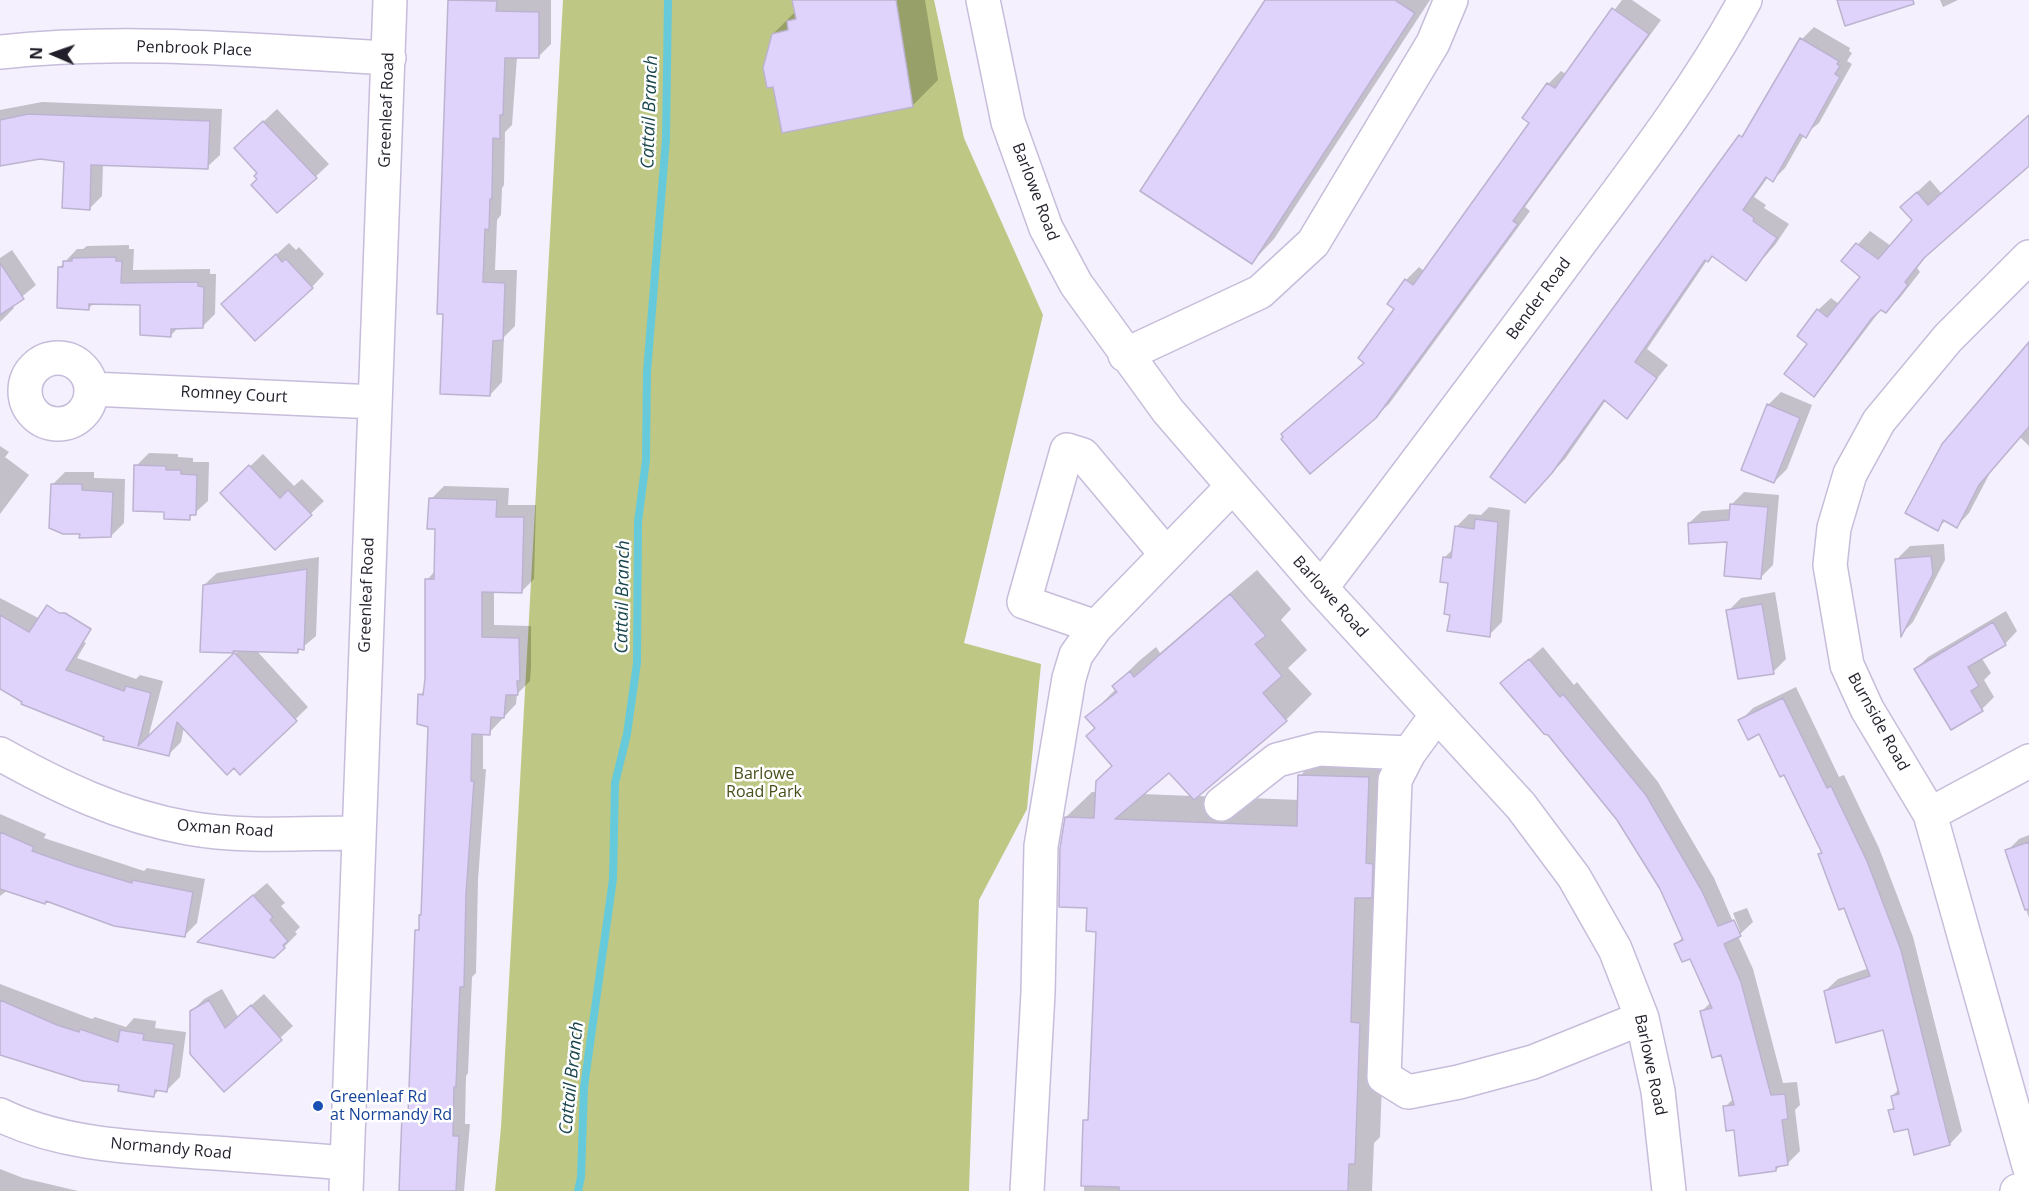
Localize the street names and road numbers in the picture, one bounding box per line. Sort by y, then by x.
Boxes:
street label: Penbrook Place [136,37,252,61]
street label: Greenleaf Road [375,52,399,168]
street label: Barlowe Road [1008,140,1062,244]
street label: Bender Road [1503,254,1575,344]
street label: Romney Court [180,383,288,407]
street label: Greenleaf Road [355,537,379,653]
street label: Barlowe Road [1288,552,1372,642]
street label: Burnside Road [1843,670,1913,774]
street label: Oxman Road [176,816,274,842]
street label: Barlowe Road [1630,1013,1670,1117]
street label: Normandy Road [109,1134,233,1164]

